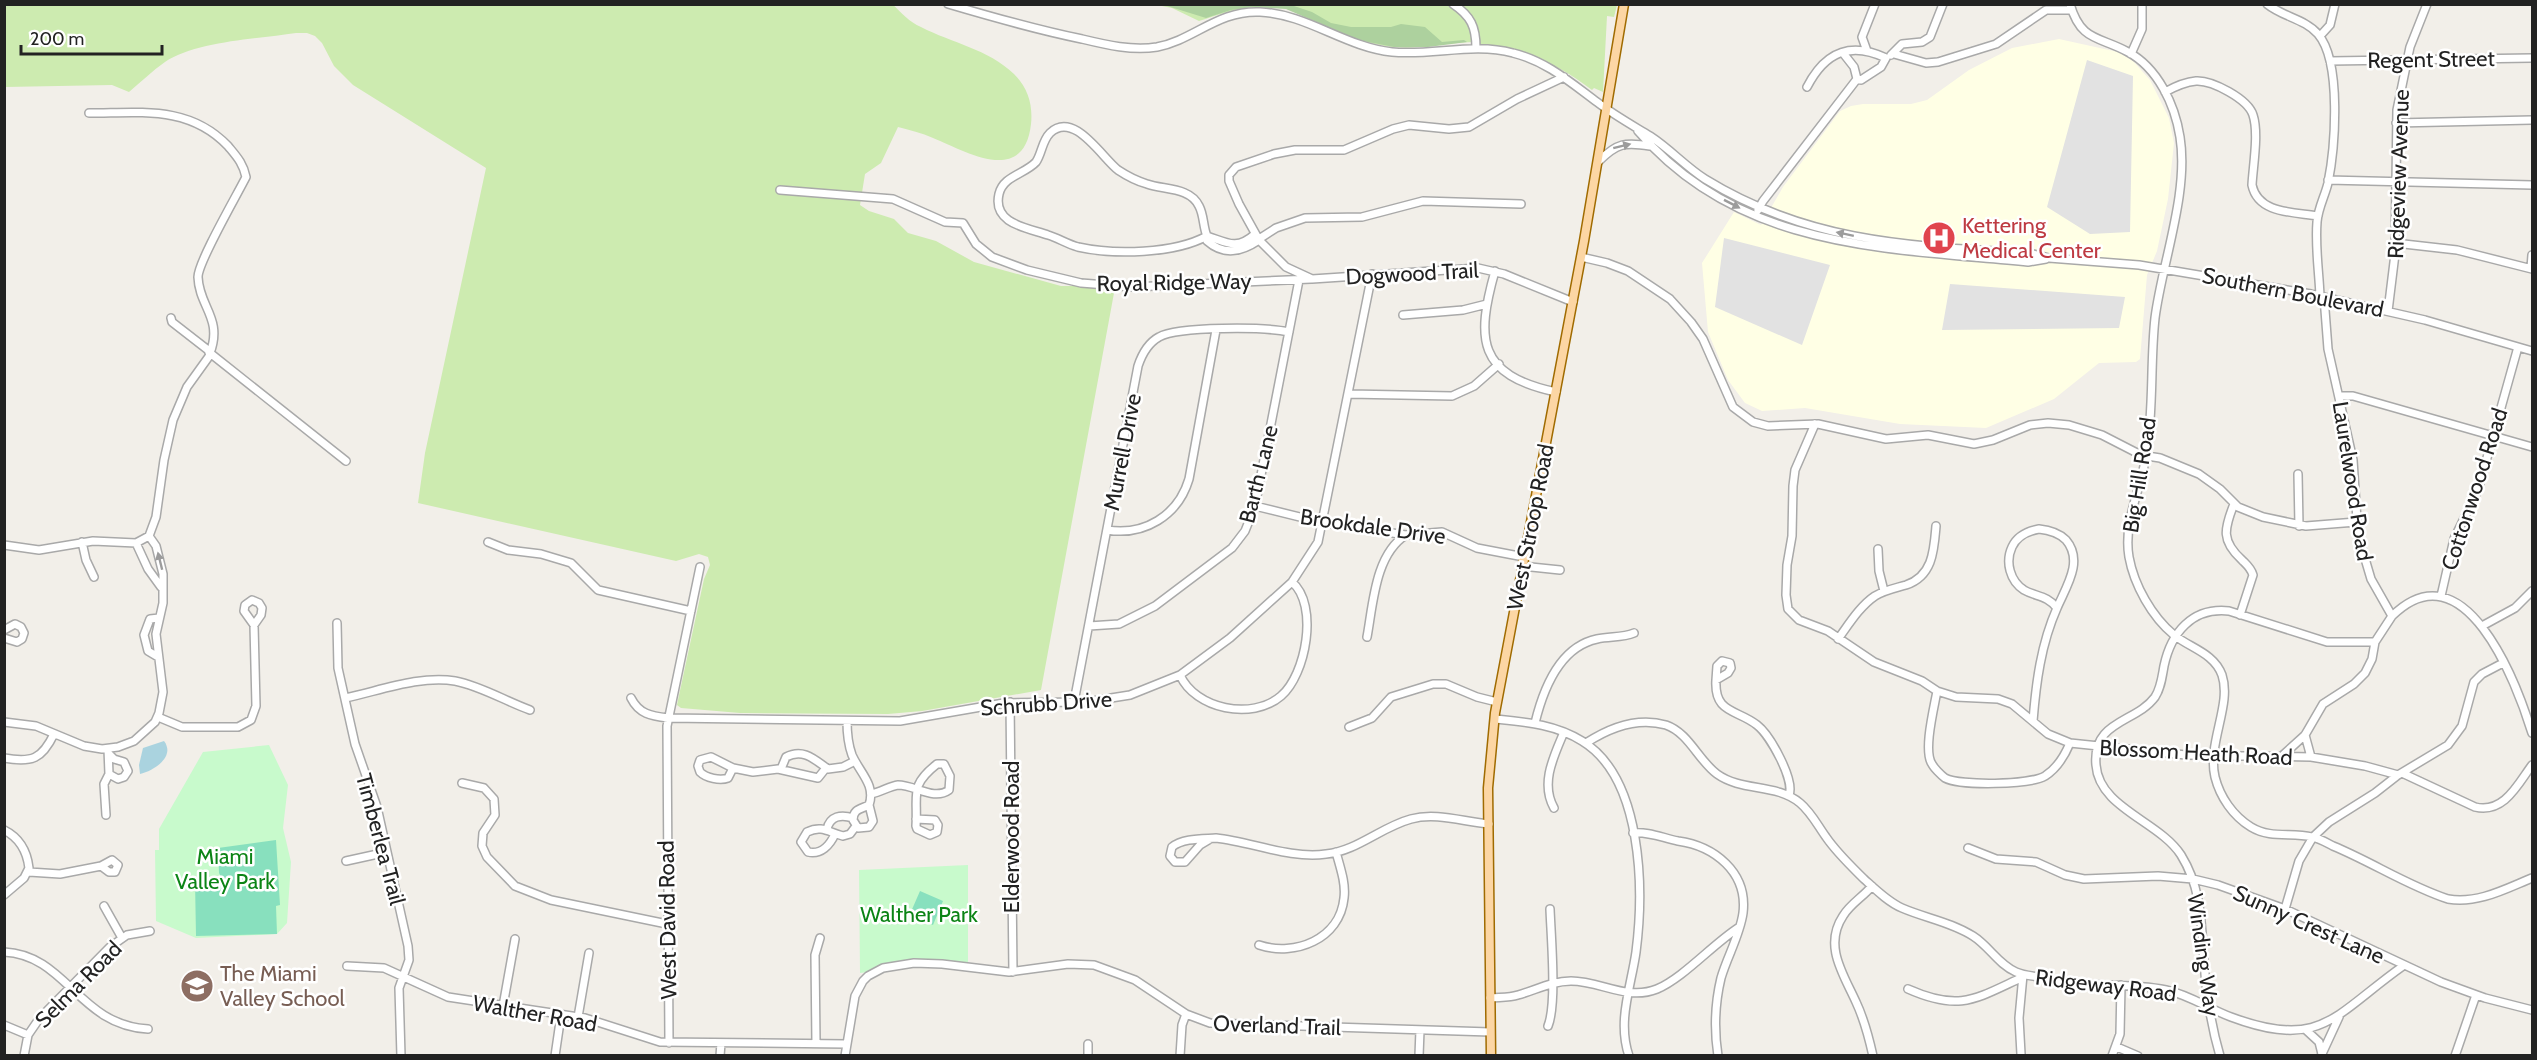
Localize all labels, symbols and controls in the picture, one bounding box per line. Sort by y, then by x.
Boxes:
scale bar [21,18,162,56]
text: 200 m [30,28,84,50]
street label: Regent Street [2367,45,2495,74]
street label: Ridgeview Avenue [2382,89,2415,259]
one-way arrow [1613,141,1631,151]
one-way arrow [1724,199,1741,209]
place label: Kettering Medical Center [1962,212,2101,264]
hospital icon: Kettering Medical Center [1921,220,1957,256]
one-way arrow [1836,229,1854,239]
street label: Dogwood Trail [1345,256,1480,290]
street label: Southern Boulevard [2200,262,2386,323]
street label: Royal Ridge Way [1096,268,1252,297]
street label: Murrell Drive [1098,391,1147,513]
street label: Laurelwood Road [2327,399,2378,563]
street label: Cottonwood Road [2436,405,2513,574]
street label: Big Hill Road [2117,415,2162,535]
street label: Barth Lane [1233,422,1284,526]
street label: West Stroop Road [1501,442,1560,612]
street label: Brookdale Drive [1298,503,1447,550]
one-way arrow [155,552,164,570]
street label: Schrubb Drive [979,685,1113,722]
street label: Blossom Heath Road [2099,734,2293,771]
street label: Elderwood Road [998,761,1025,913]
street label: Timberlea Trail [350,771,411,908]
street label: West David Road [653,840,682,1000]
park label: Miami Valley Park [175,843,275,895]
street label: Sunny Crest Lane [2229,879,2389,970]
street label: Winding Way [2182,892,2225,1018]
park label: Walther Park [860,901,978,928]
street label: Selma Road [29,935,127,1033]
place label: The Miami Valley School [220,960,346,1012]
street label: Ridgeway Road [2034,963,2178,1008]
school or university icon: The Miami Valley School [179,968,215,1004]
street label: Walther Road [471,989,599,1038]
street label: Overland Trail [1213,1010,1342,1041]

